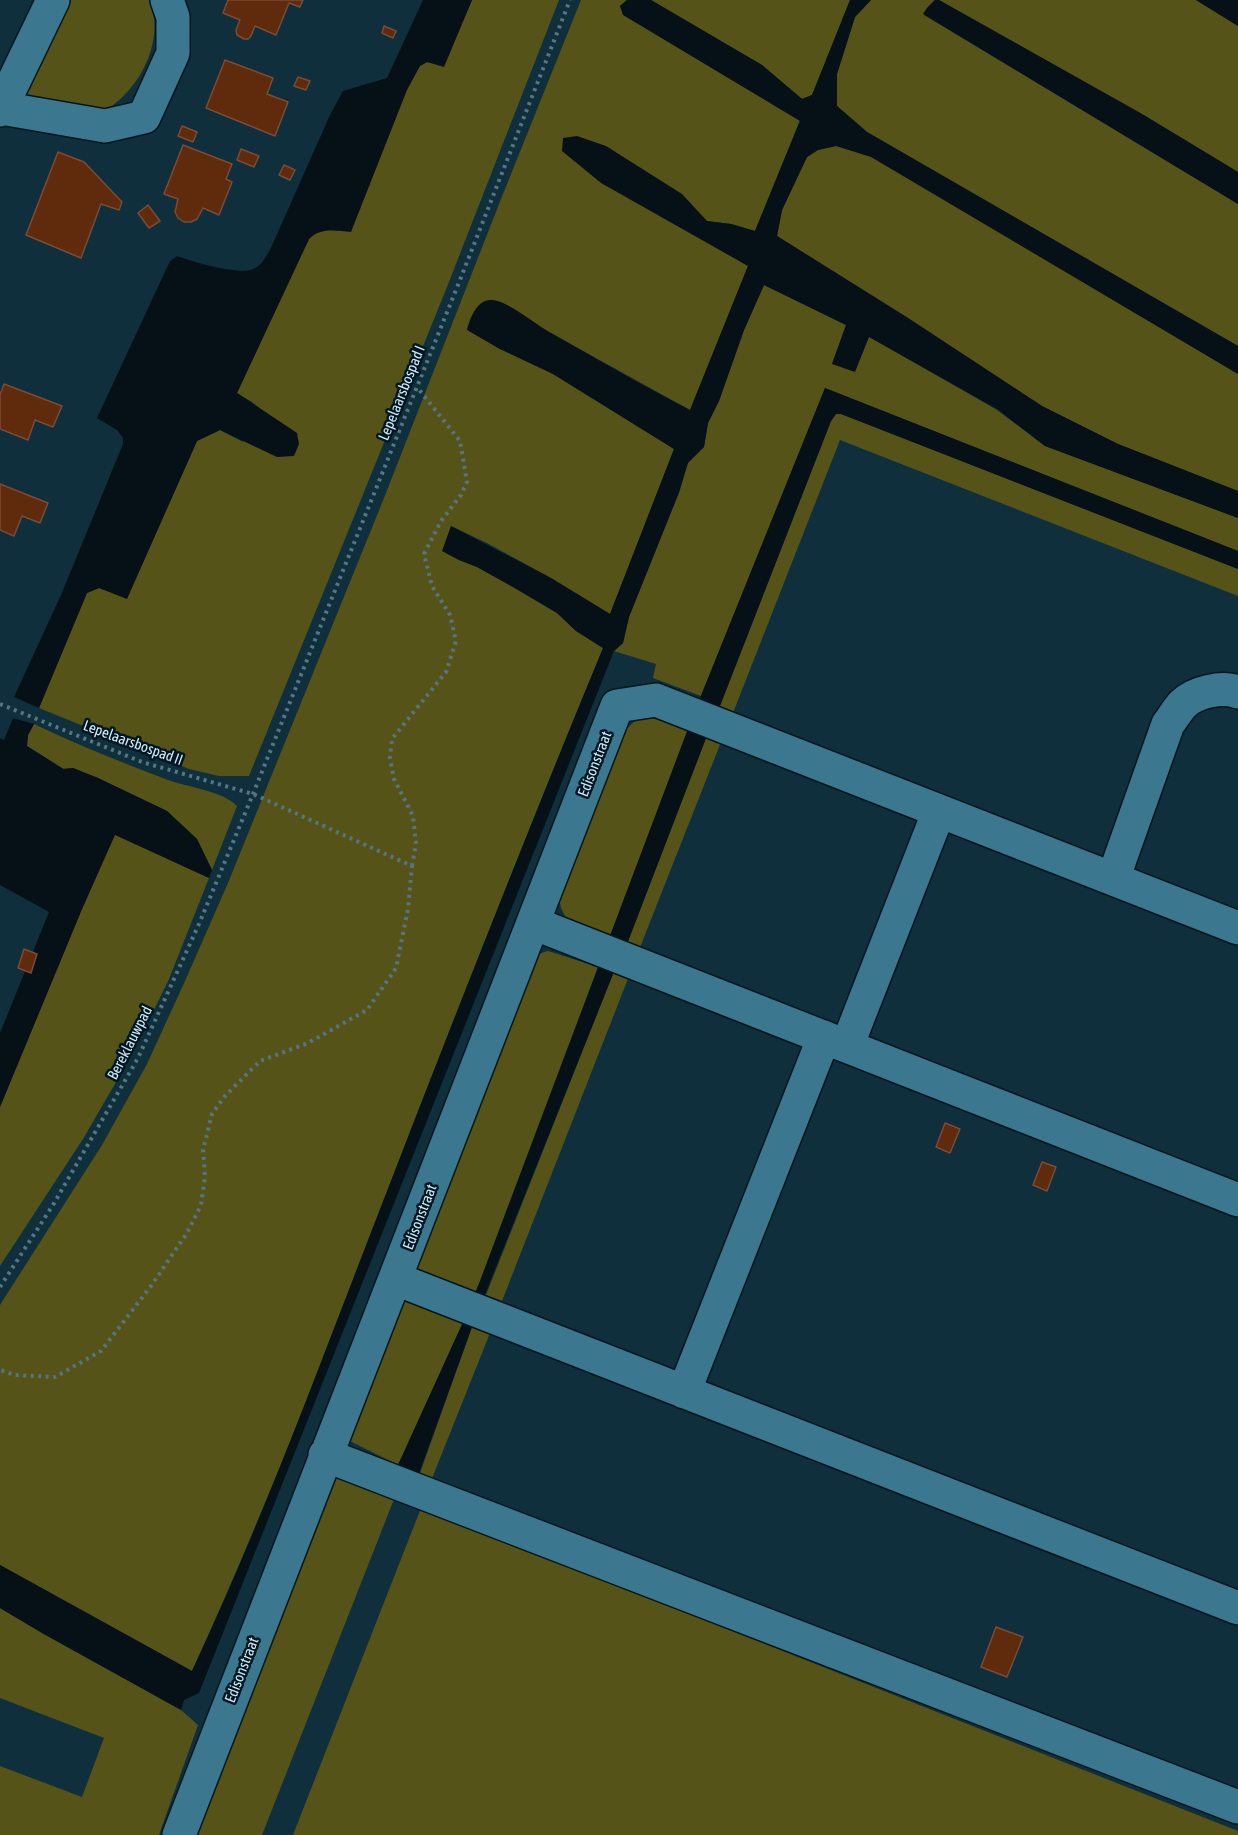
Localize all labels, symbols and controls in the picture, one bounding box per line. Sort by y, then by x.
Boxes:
street label: Lepelaarsbospad I [375,343,429,443]
street label: Lepelaarsbospad II [81,717,185,769]
street label: Edisonstraat [574,729,616,799]
street label: Bereklauwpad [104,1003,156,1083]
street label: Edisonstraat [399,1182,441,1252]
street label: Edisonstraat [221,1635,263,1705]

